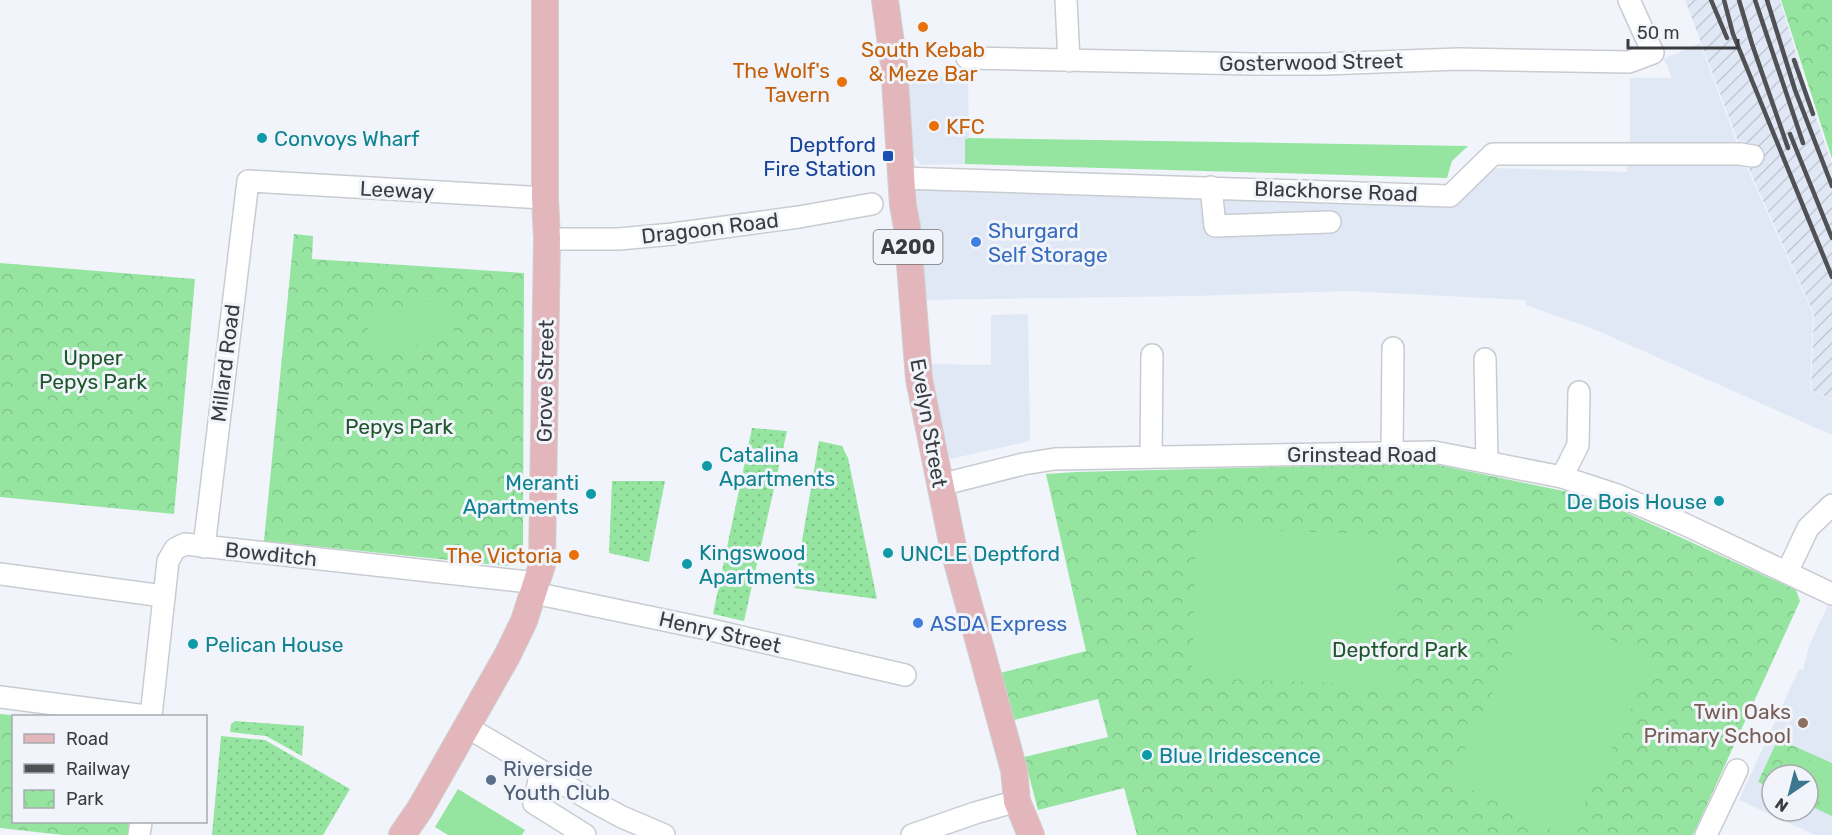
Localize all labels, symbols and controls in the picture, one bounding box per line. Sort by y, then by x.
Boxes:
scale bar [1628,12,1738,50]
marker: South Kebab & Meze Bar [916,20,930,34]
text: 50 m [1637,22,1680,44]
place label: South Kebab & Meze Bar [861,37,985,86]
street label: Gosterwood Street [1219,48,1403,76]
place label: The Wolf's Tavern [732,58,830,107]
marker: The Wolf's Tavern [835,75,849,89]
place label: KFC [946,114,985,139]
marker: KFC [927,119,941,133]
place label: Convoys Wharf [274,126,419,151]
marker: Convoys Wharf [255,131,269,145]
place label: Deptford Fire Station [763,132,876,181]
marker: Deptford Fire Station [881,149,895,163]
street label: Leeway [359,176,435,204]
street label: Blackhorse Road [1254,176,1418,206]
street label: Dragoon Road [640,207,780,249]
place label: Shurgard Self Storage [988,218,1108,267]
road number: A200 [874,230,942,264]
marker: Shurgard Self Storage [969,235,983,249]
street label: Millard Road [205,303,245,423]
street label: Grove Street [531,319,559,443]
park label: Upper Pepys Park [39,345,147,394]
street label: Evelyn Street [905,356,953,490]
park label: Pepys Park [345,414,453,439]
place label: Catalina Apartments [719,442,835,491]
street label: Grinstead Road [1287,442,1437,467]
marker: Catalina Apartments [700,459,714,473]
place label: Meranti Apartments [463,470,579,519]
marker: Meranti Apartments [584,487,598,501]
place label: De Bois House [1566,489,1707,514]
marker: De Bois House [1712,494,1726,508]
street label: Bowditch [224,537,318,571]
place label: Kingswood Apartments [699,540,815,589]
place label: UNCLE Deptford [900,541,1060,566]
place label: The Victoria [446,543,562,568]
marker: UNCLE Deptford [881,546,895,560]
marker: The Victoria [567,548,581,562]
marker: Kingswood Apartments [680,557,694,571]
street label: Henry Street [657,606,783,658]
place label: ASDA Express [930,611,1067,636]
marker: ASDA Express [911,616,925,630]
place label: Pelican House [205,632,344,657]
marker: Pelican House [186,637,200,651]
park label: Deptford Park [1332,637,1468,662]
place label: Twin Oaks Primary School [1643,699,1791,748]
legend [12,715,207,823]
marker: Twin Oaks Primary School [1796,716,1810,730]
text: Road [66,728,109,750]
place label: Blue Iridescence [1159,743,1321,768]
marker: Blue Iridescence [1140,748,1154,762]
place label: Riverside Youth Club [503,756,610,805]
text: Railway [66,758,130,780]
north arrow [1760,763,1820,823]
marker: Riverside Youth Club [484,773,498,787]
text: Park [66,788,104,810]
text: N [1772,794,1792,816]

